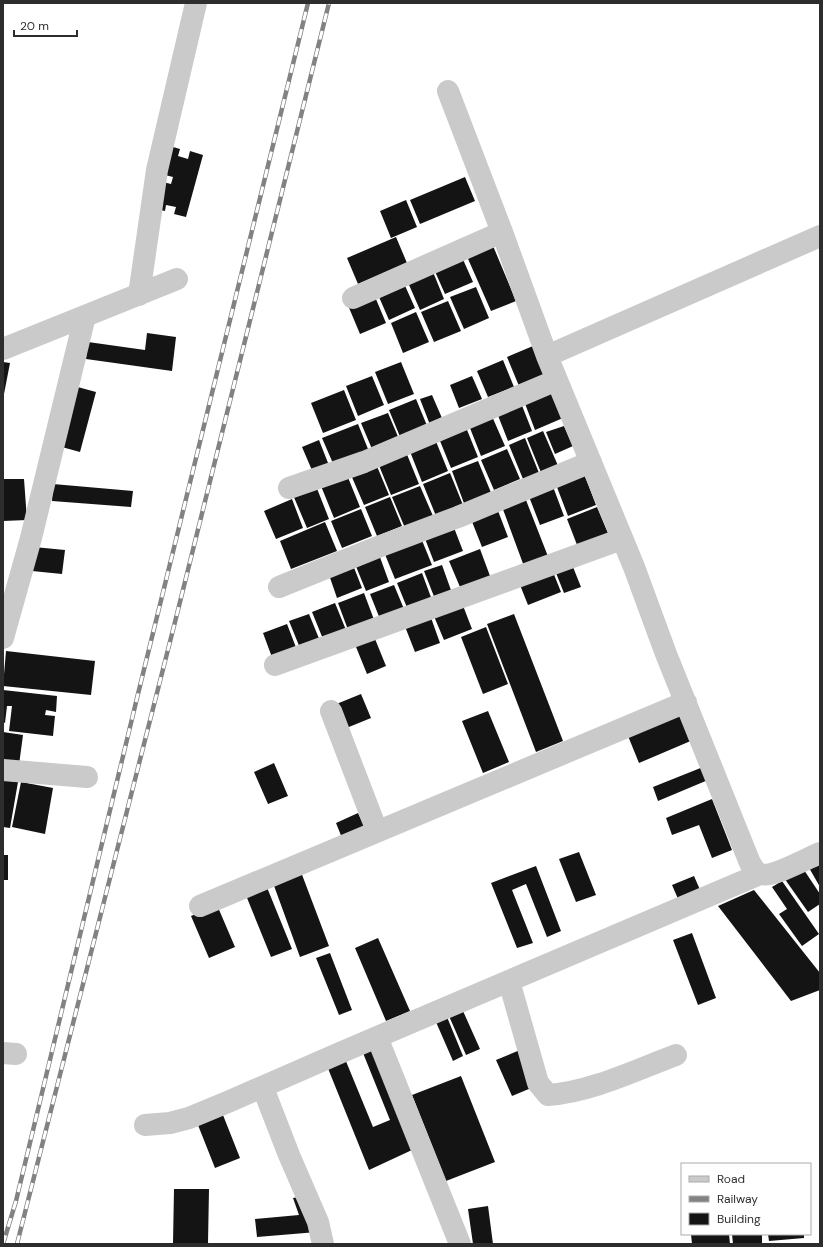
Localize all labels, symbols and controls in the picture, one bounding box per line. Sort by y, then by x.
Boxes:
scale bar [14,12,77,38]
text: 20 m [20,18,49,34]
legend [681,1163,811,1235]
text: Road [717,1171,745,1187]
text: Railway [717,1191,758,1207]
text: Building [717,1211,761,1227]

